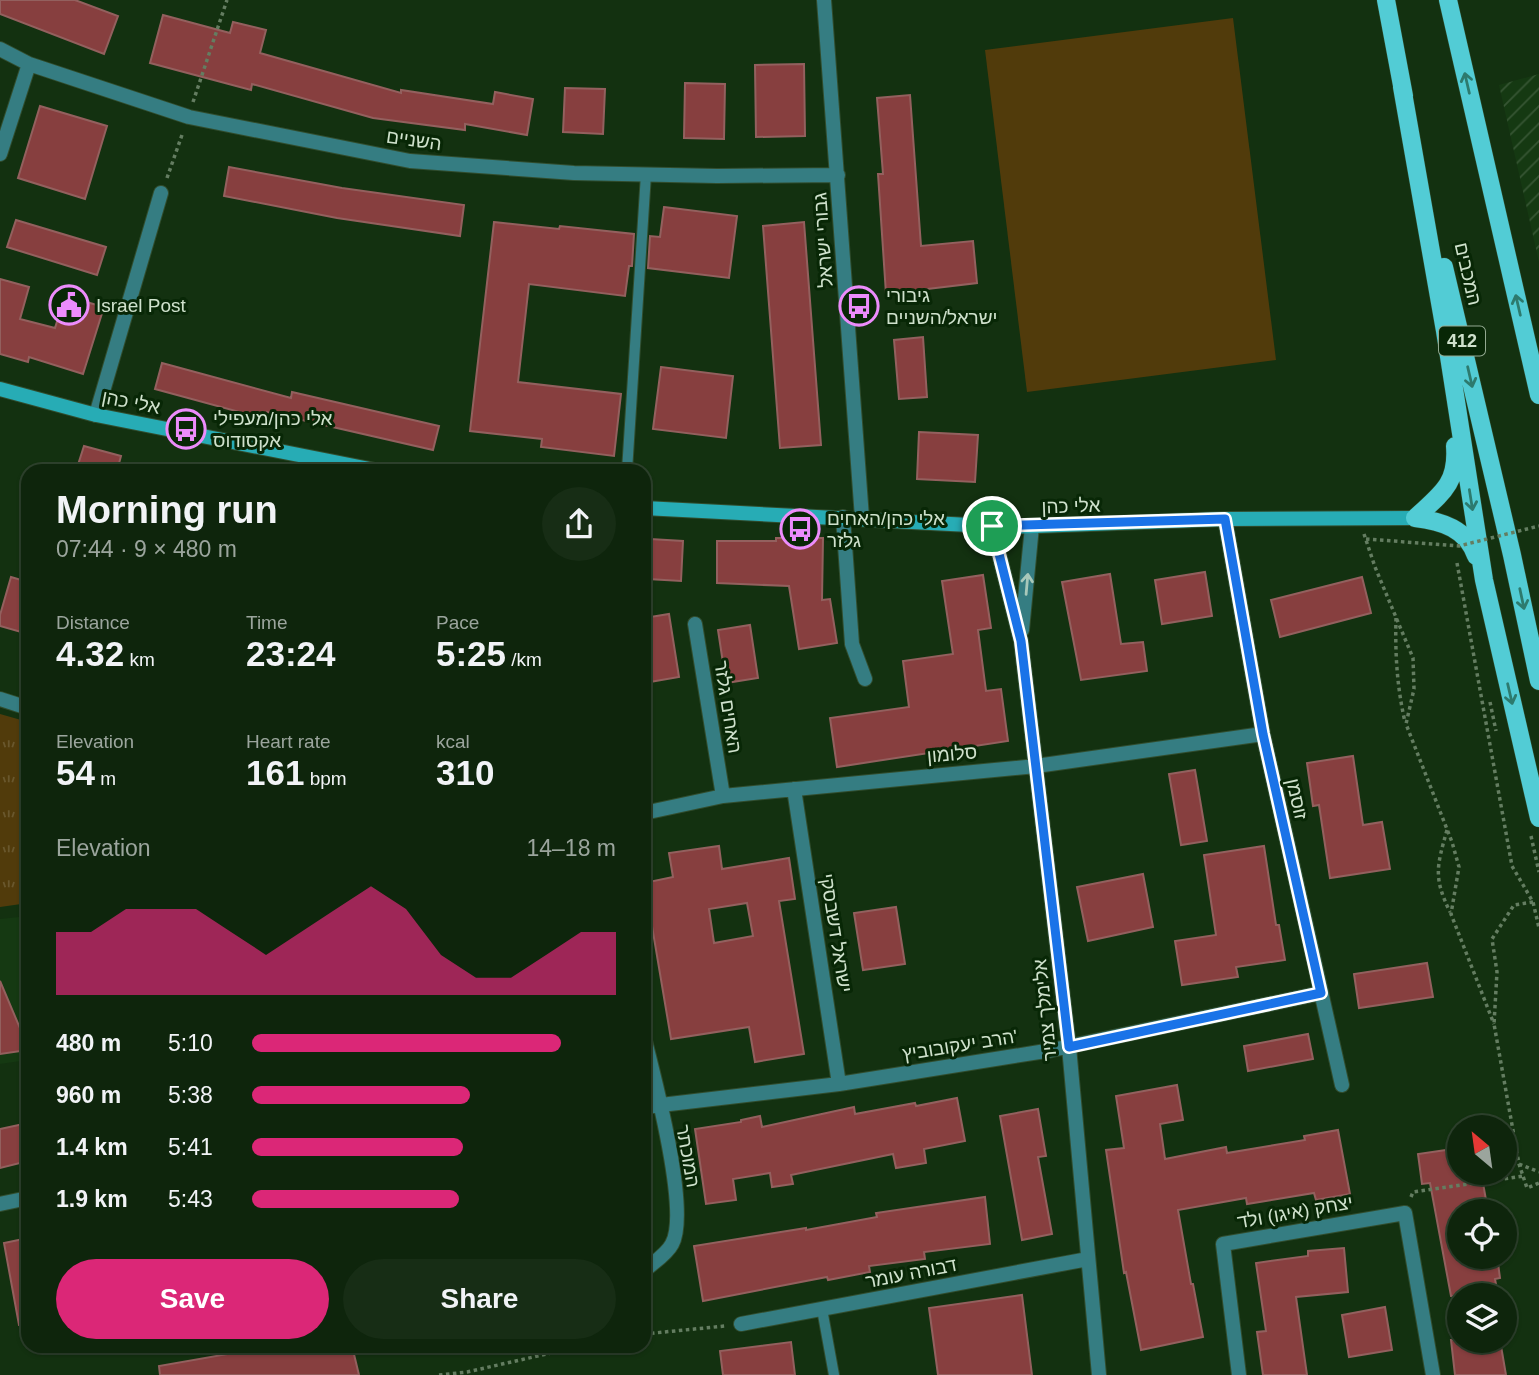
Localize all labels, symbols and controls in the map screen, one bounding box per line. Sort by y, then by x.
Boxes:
one-way arrow [1460,72,1473,95]
street label: השניים [385,126,443,154]
street label: גבורי ישראל [809,192,837,288]
street label: המכבים [1451,241,1485,307]
public building icon: Israel Post [48,284,90,326]
bus stop icon: גיבורי ישראל/השניים [838,285,880,327]
place label: גיבורי ישראל/השניים [886,285,998,328]
one-way arrow [1511,294,1524,317]
place label: Israel Post [96,295,186,316]
road number: 412 [1439,326,1485,356]
one-way arrow [1464,365,1478,388]
street label: אלי כהן [100,386,162,418]
bus stop icon: אלי כהן/מעפילי אקסודוס [165,408,207,450]
place label: אלי כהן/מעפילי אקסודוס [213,408,333,451]
button: share [542,487,616,561]
one-way arrow [1465,488,1478,511]
text: Morning run [56,489,278,531]
street label: אלי כהן [1041,494,1101,518]
pin [962,496,1022,556]
icon: arrive [973,507,1011,545]
bus stop icon: אלי כהן/האחים גלזר [779,508,821,550]
place label: אלי כהן/האחים גלזר [827,508,945,551]
text: 07:44 · 9 × 480 m [56,536,237,562]
one-way arrow [1021,573,1034,596]
one-way arrow [1515,587,1529,610]
text: Distance [56,612,130,633]
text: Time [246,612,288,633]
text: Pace [436,612,479,633]
text: 4.32 [56,634,124,673]
text: 23:24 [246,634,336,673]
text: 5:25 [436,634,506,673]
text: km [124,649,155,670]
text: /km [506,649,542,670]
street label: האחים גלזר [710,659,746,755]
one-way arrow [1504,682,1518,705]
text: Elevation [56,731,134,752]
text: Heart rate [246,731,330,752]
text: kcal [436,731,470,752]
street label: סלומון [926,741,978,767]
text: 54 [56,753,95,792]
text: 161 [246,753,304,792]
text: 310 [436,753,494,792]
text: m [95,768,116,789]
text: bpm [304,768,347,789]
street label: זוסמן [1282,776,1312,822]
text: Elevation [56,835,151,861]
text: 14–18 m [526,835,616,861]
street label: ישראל דשבסקי [816,872,856,994]
street label: אלימלך צמיר [1029,958,1061,1062]
street label: הרב יעקובוביץ' [901,1026,1019,1064]
text: 480 m [56,1030,121,1056]
text: 5:10 [168,1030,213,1056]
text: 960 m [56,1082,121,1108]
text: 5:38 [168,1082,213,1108]
north arrow [1447,1115,1517,1185]
map controls [1447,1115,1517,1353]
street label: המוכתר [672,1123,704,1189]
text: 1.4 km [56,1134,128,1160]
text: 5:41 [168,1134,213,1160]
text: 1.9 km [56,1186,128,1212]
text: 5:43 [168,1186,213,1212]
street label: יצחק (איגו) ולד [1235,1191,1355,1233]
button: locate [1447,1199,1517,1269]
street label: דבורה עומר [864,1254,959,1292]
button: Save [56,1259,329,1339]
button: Share [343,1259,616,1339]
button: layers [1447,1283,1517,1353]

